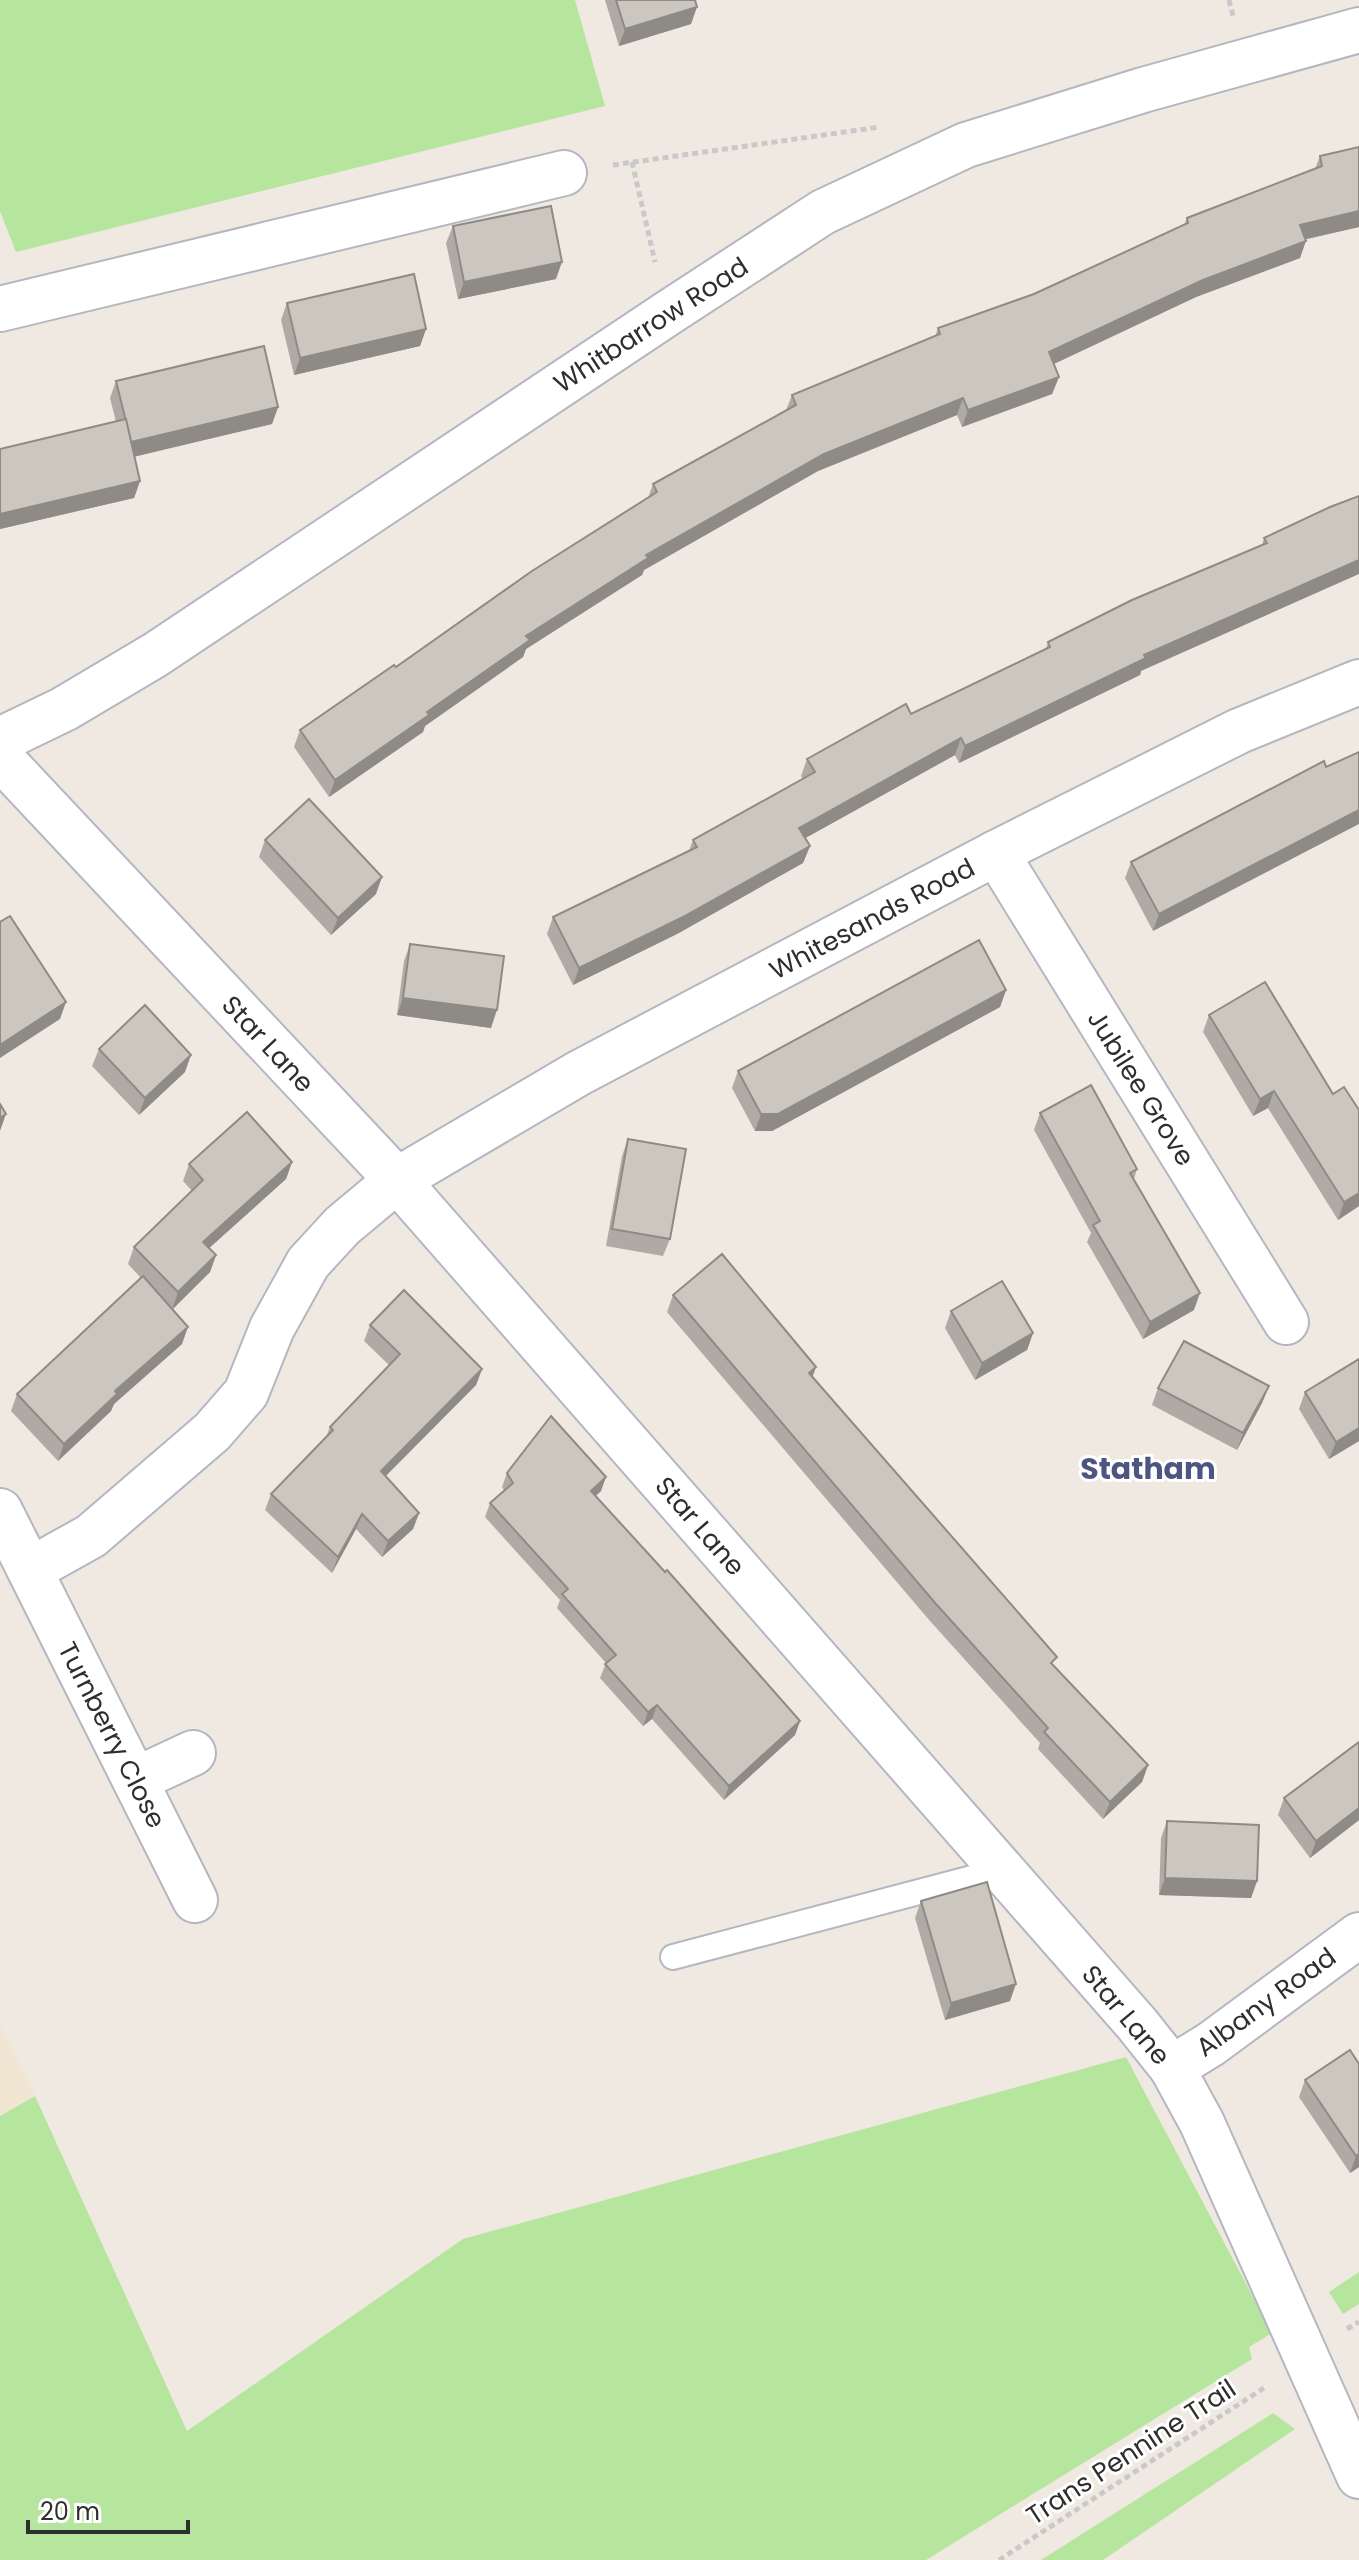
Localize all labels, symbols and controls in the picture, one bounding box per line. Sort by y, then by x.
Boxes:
street label: Whitbarrow Road [547,249,755,401]
street label: Whitesands Road [763,850,981,988]
street label: Star Lane [214,988,322,1100]
street label: Jubilee Grove [1079,1003,1203,1173]
district label: Statham [1080,1447,1216,1490]
street label: Star Lane [647,1469,753,1583]
street label: Turnberry Close [50,1636,174,1834]
street label: Albany Road [1189,1939,1343,2065]
street label: Star Lane [1073,1957,1179,2073]
street label: Trans Pennine Trail [1019,2371,1243,2533]
scale bar [28,2484,188,2534]
text: 20 m [40,2495,100,2528]

